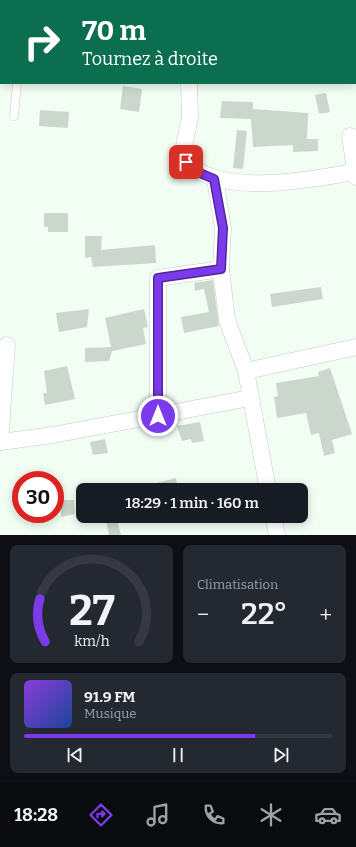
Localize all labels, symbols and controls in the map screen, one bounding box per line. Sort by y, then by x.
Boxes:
text: 70 m [82,14,146,47]
icon: right [16,16,68,68]
text: Tournez à droite [82,48,218,70]
pin [169,145,203,179]
icon: arrive [175,151,197,173]
position arrow [137,395,179,437]
speed limit sign: 30 [12,471,64,523]
text: 18:29 · 1 min · 160 m [125,494,259,512]
text: Climatisation [197,577,278,592]
text: 27 [69,586,114,636]
text: 22° [241,596,288,632]
text: − [197,601,209,628]
text: + [319,601,332,628]
text: km/h [74,633,109,650]
text: 91.9 FM [84,688,135,706]
text: Musique [84,706,136,721]
icon: previous [64,744,86,766]
icon: pause [167,744,189,766]
icon: next [270,744,292,766]
icon: directions [87,801,115,829]
icon: music [144,801,172,829]
icon: phone [200,801,228,829]
icon: climate [257,801,285,829]
icon: car [314,801,342,829]
text: 18:28 [14,804,58,826]

